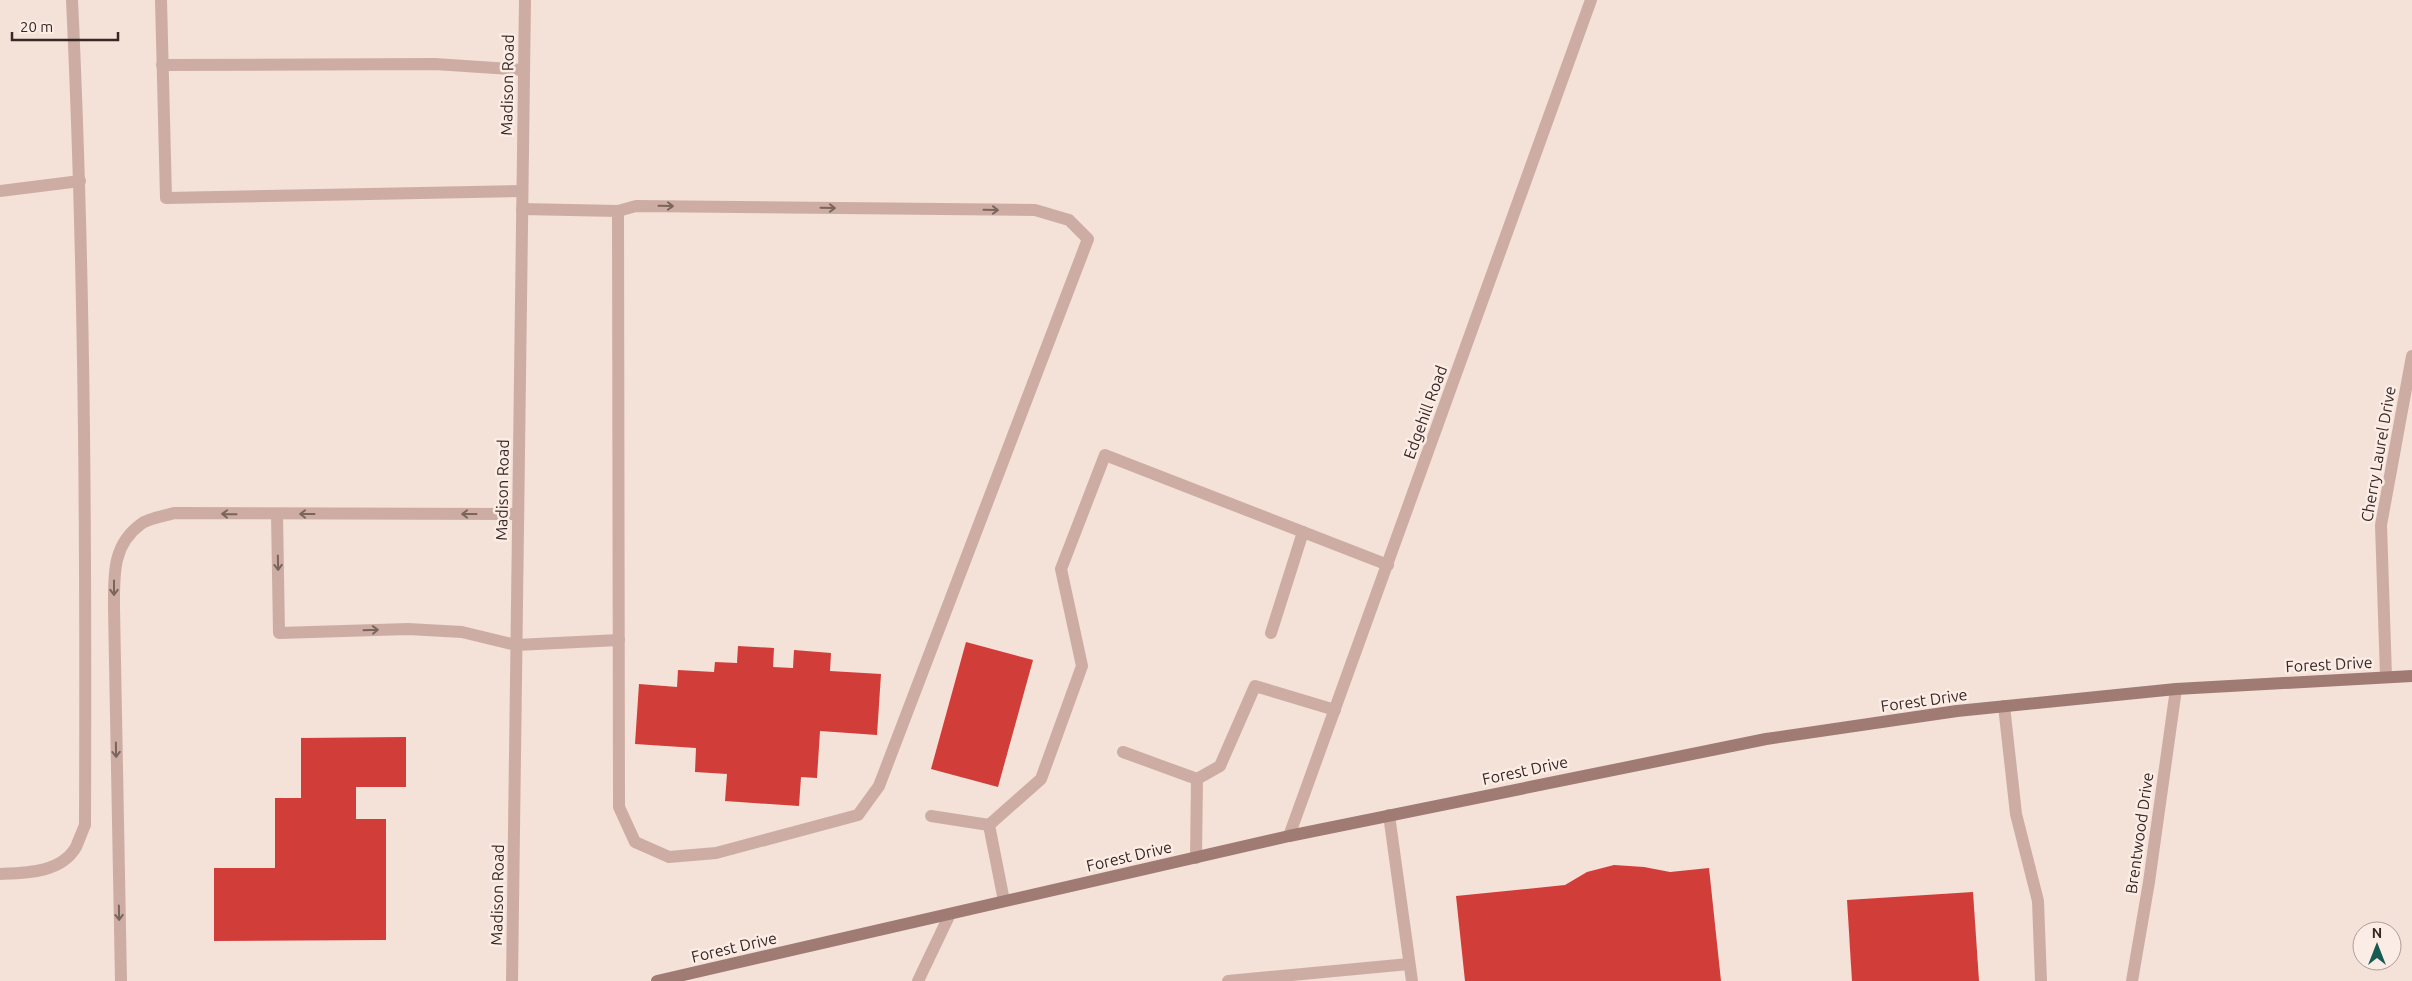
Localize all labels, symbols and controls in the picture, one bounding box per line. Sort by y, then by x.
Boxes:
scale bar [12,10,119,42]
text: 20 m [20,18,53,35]
street label: Madison Road [497,34,517,136]
one-way arrow [657,201,673,211]
one-way arrow [820,203,836,213]
one-way arrow [982,205,998,215]
street label: Edgehill Road [1400,363,1450,461]
street label: Cherry Laurel Drive [2357,385,2399,523]
street label: Madison Road [492,439,512,541]
one-way arrow [221,509,237,518]
one-way arrow [299,509,315,519]
one-way arrow [461,509,478,519]
one-way arrow [273,554,283,571]
one-way arrow [109,580,119,596]
one-way arrow [362,625,379,635]
street label: Forest Drive [2285,653,2373,675]
street label: Forest Drive [1879,685,1969,715]
one-way arrow [112,742,121,758]
street label: Forest Drive [1480,752,1570,788]
street label: Brentwood Drive [2122,771,2156,895]
street label: Forest Drive [1084,837,1174,875]
street label: Madison Road [487,844,507,946]
one-way arrow [114,905,123,921]
north arrow [2352,921,2402,971]
text: N [2372,925,2382,941]
street label: Forest Drive [689,928,779,966]

